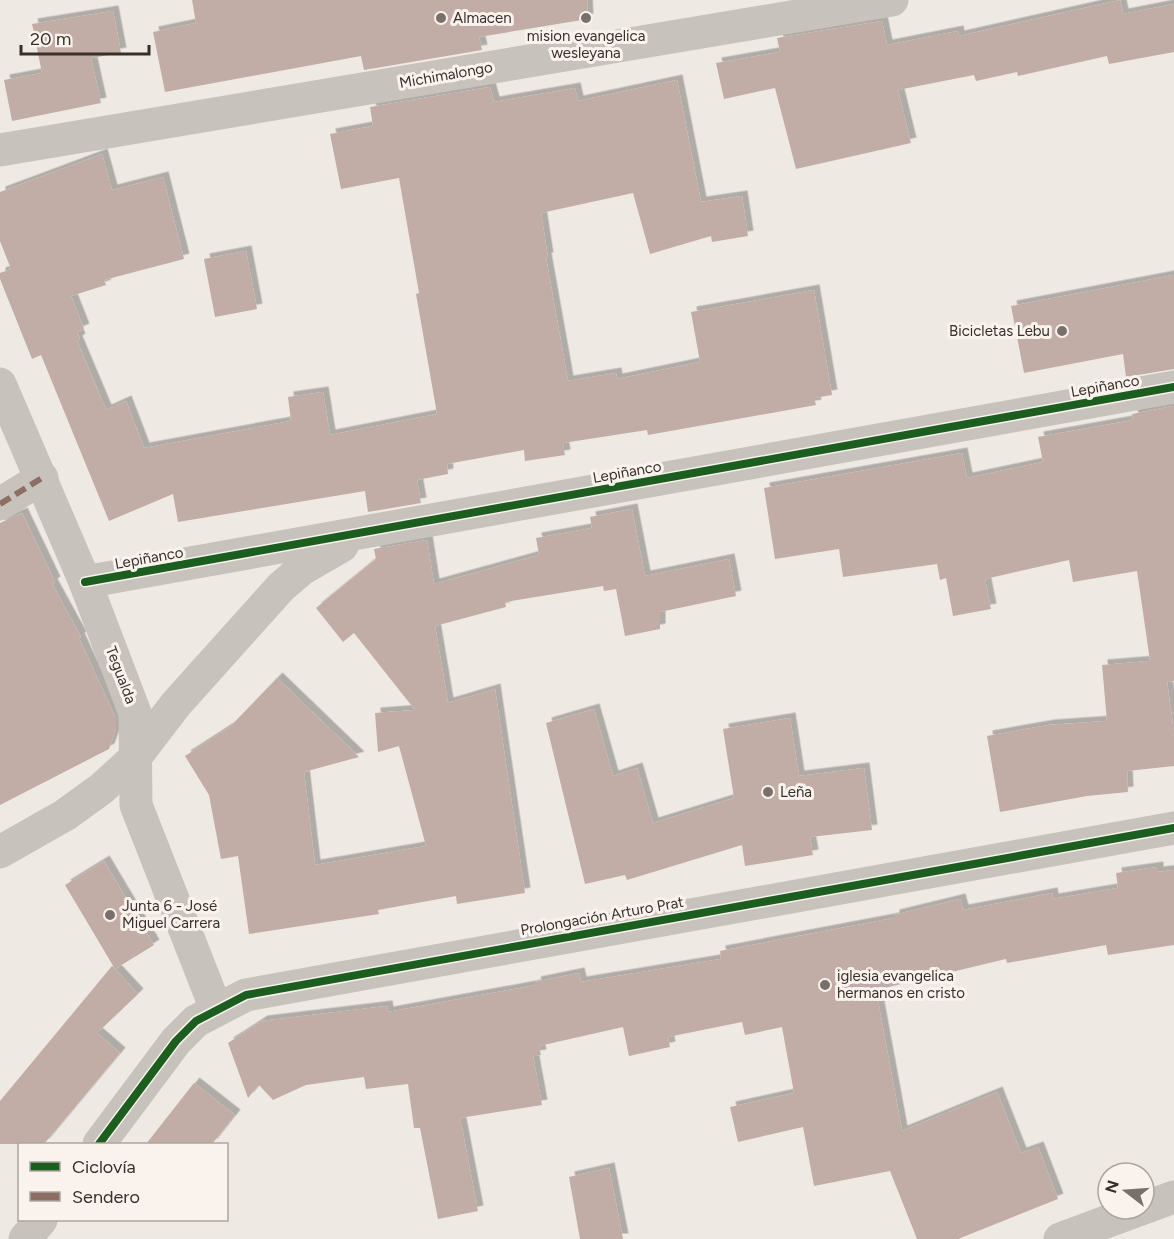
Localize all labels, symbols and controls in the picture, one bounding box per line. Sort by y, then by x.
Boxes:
place label: Almacen [453,9,512,27]
marker: Almacen [434,11,448,25]
marker: mision evangelica wesleyana [579,11,593,25]
scale bar [21,18,148,56]
place label: mision evangelica wesleyana [527,27,645,62]
text: 20 m [30,28,71,50]
street label: Michimalongo [398,58,494,92]
place label: Bicicletas Lebu [949,322,1050,340]
marker: Bicicletas Lebu [1055,324,1069,338]
street label: Lepiñanco [1069,371,1141,401]
street label: Lepiñanco [591,457,663,487]
street label: Lepiñanco [113,543,185,573]
street label: Tegualda [102,644,140,706]
place label: Leña [780,783,812,801]
marker: Leña [761,785,775,799]
street label: Prolongación Arturo Prat [519,893,685,939]
place label: Junta 6 - José Miguel Carrera [122,897,220,932]
marker: Junta 6 - José Miguel Carrera [103,908,117,922]
place label: iglesia evangelica hermanos en cristo [837,967,965,1002]
marker: iglesia evangelica hermanos en cristo [818,978,832,992]
legend [18,1143,228,1221]
text: Ciclovía [72,1156,136,1178]
north arrow [1096,1161,1156,1221]
text: N [1101,1178,1123,1195]
text: Sendero [72,1186,140,1208]

